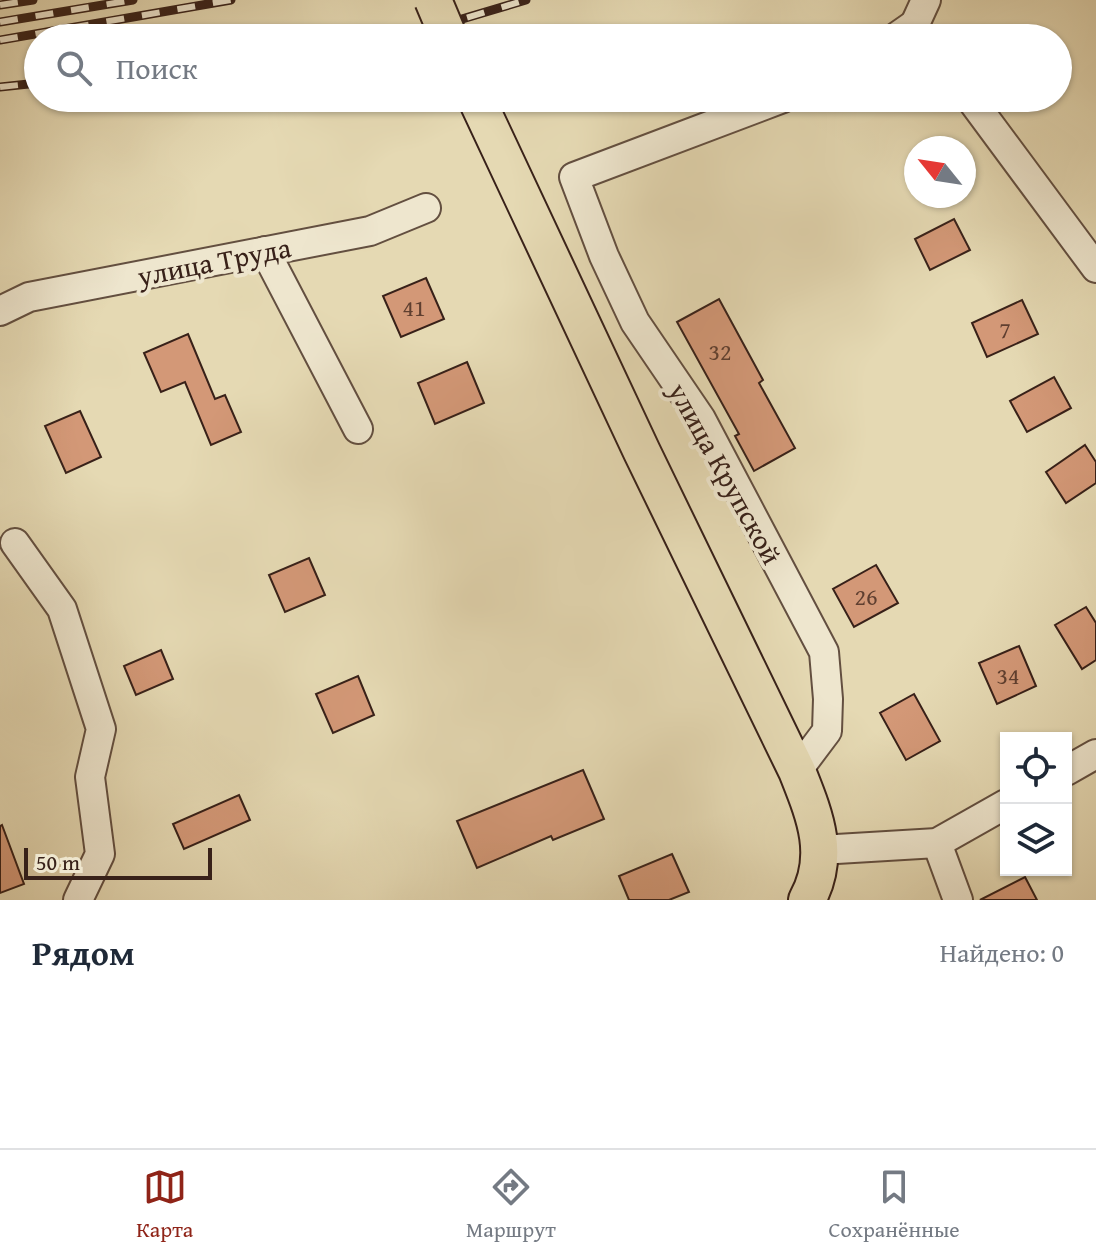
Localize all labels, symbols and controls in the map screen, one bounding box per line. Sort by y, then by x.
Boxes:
search box [24,24,1072,112]
icon: search [52,46,96,90]
text: Поиск [116,46,198,90]
north arrow [904,136,976,208]
street label: улица Труда [133,226,295,296]
house number: 41 [402,290,426,325]
house number: 7 [999,312,1011,347]
house number: 32 [708,334,732,369]
street label: улица Крупской [659,374,793,571]
house number: 26 [854,579,878,614]
house number: 34 [996,658,1020,693]
map controls [1000,732,1072,876]
button: locate [1000,732,1072,804]
button: layers [1000,804,1072,876]
scale bar [24,844,212,880]
text: 50 m [36,846,80,878]
text: Рядом [32,928,135,977]
text: Найдено: 0 [940,933,1064,972]
tab: Карта [136,1165,193,1245]
tab: Маршрут [466,1165,556,1245]
tab: Сохранённые [829,1165,960,1245]

